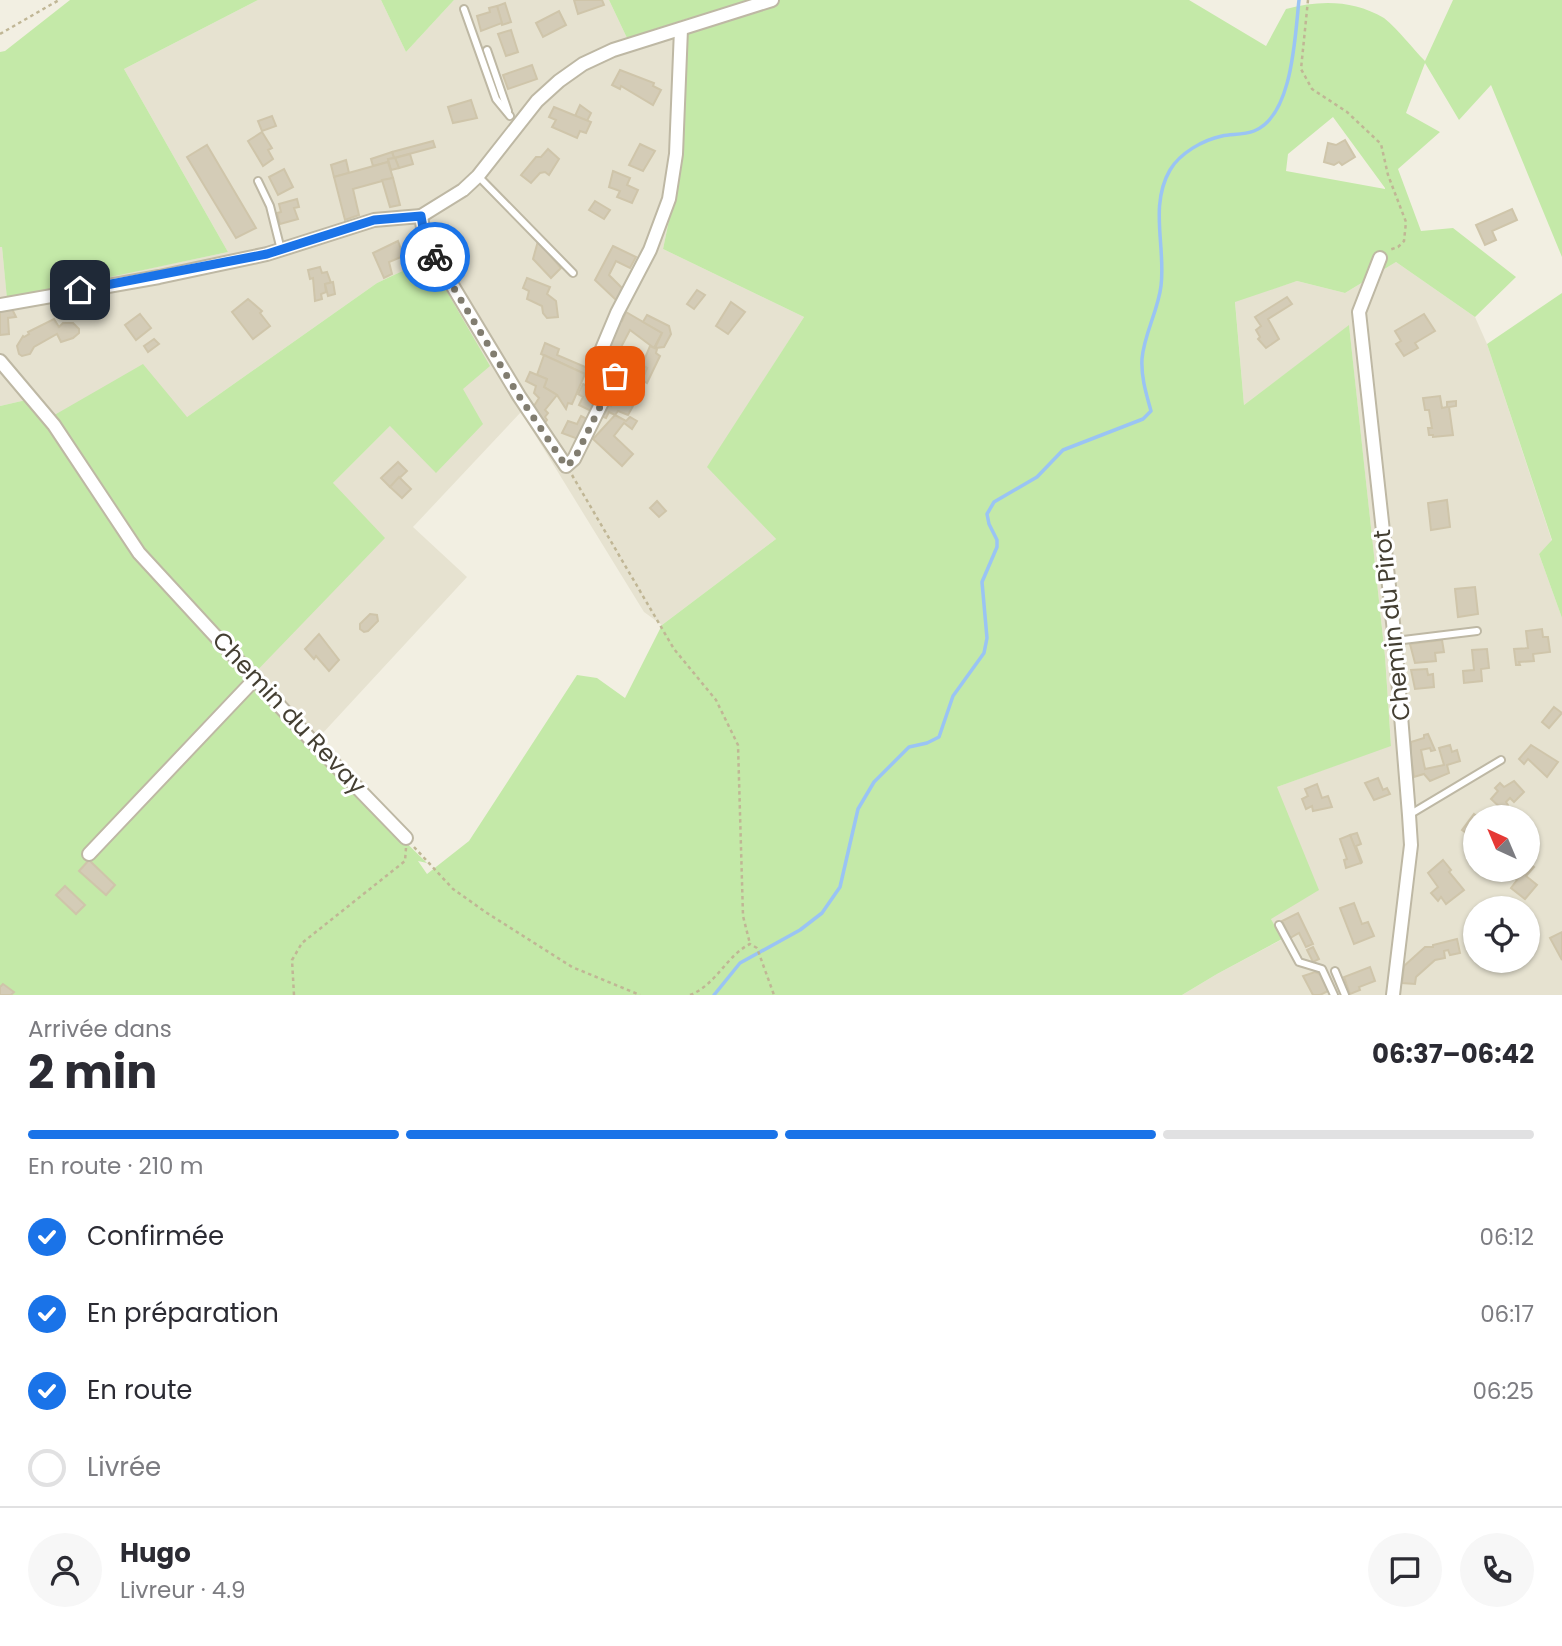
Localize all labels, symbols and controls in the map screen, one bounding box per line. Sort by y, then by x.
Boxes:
courier [400,222,470,292]
icon: bike [416,238,454,276]
pin [50,260,110,320]
icon: home [61,271,99,309]
pin [585,346,645,406]
icon: bag [596,357,634,395]
street label: Chemin du Pirot [1365,528,1418,722]
street label: Chemin du Revay [205,624,374,802]
north arrow [1463,805,1540,882]
map controls [1463,805,1540,973]
button: locate [1463,896,1540,973]
text: Arrivée dans [28,1013,172,1045]
text: 06:37–06:42 [1372,1036,1534,1072]
text: 2 min [28,1040,157,1104]
text: En route · 210 m [28,1150,203,1182]
icon: check [28,1218,66,1256]
text: Confirmée [87,1218,224,1254]
text: 06:12 [1479,1221,1534,1253]
icon: check [28,1295,66,1333]
text: En préparation [87,1295,279,1331]
text: 06:17 [1480,1298,1534,1330]
icon: check [28,1372,66,1410]
text: En route [87,1372,192,1408]
text: 06:25 [1472,1375,1534,1407]
text: Livrée [87,1449,161,1485]
button: person [28,1533,102,1607]
button: chat [1368,1533,1442,1607]
button: phone [1460,1533,1534,1607]
text: Hugo [120,1535,191,1571]
text: Livreur · 4.9 [120,1574,246,1606]

